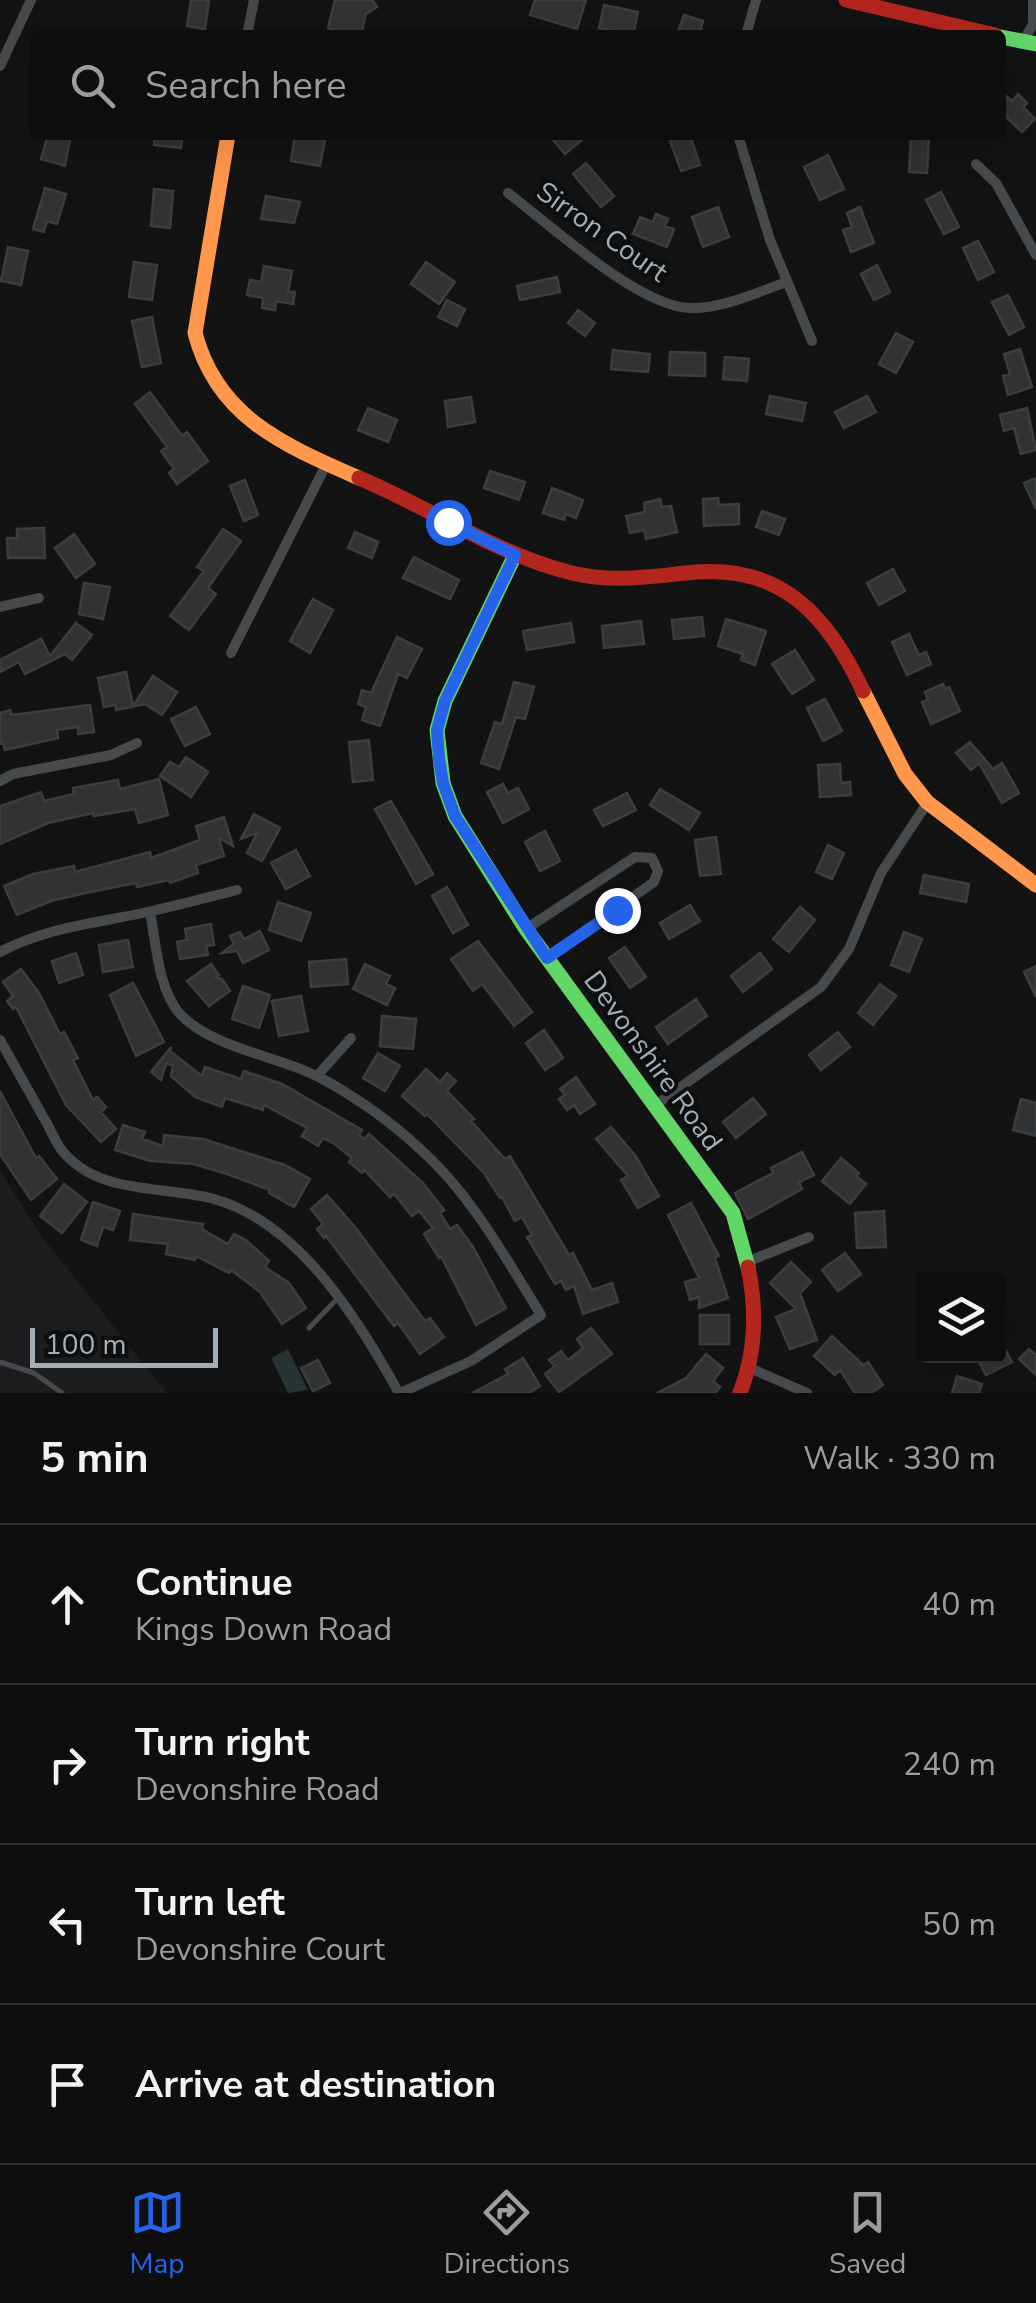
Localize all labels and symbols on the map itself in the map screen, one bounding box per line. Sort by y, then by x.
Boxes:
street label: Sirron Court [529,173,675,291]
route start [426,500,472,546]
route end [595,888,641,934]
street label: Devonshire Road [575,963,731,1159]
scale bar [30,1323,218,1368]

